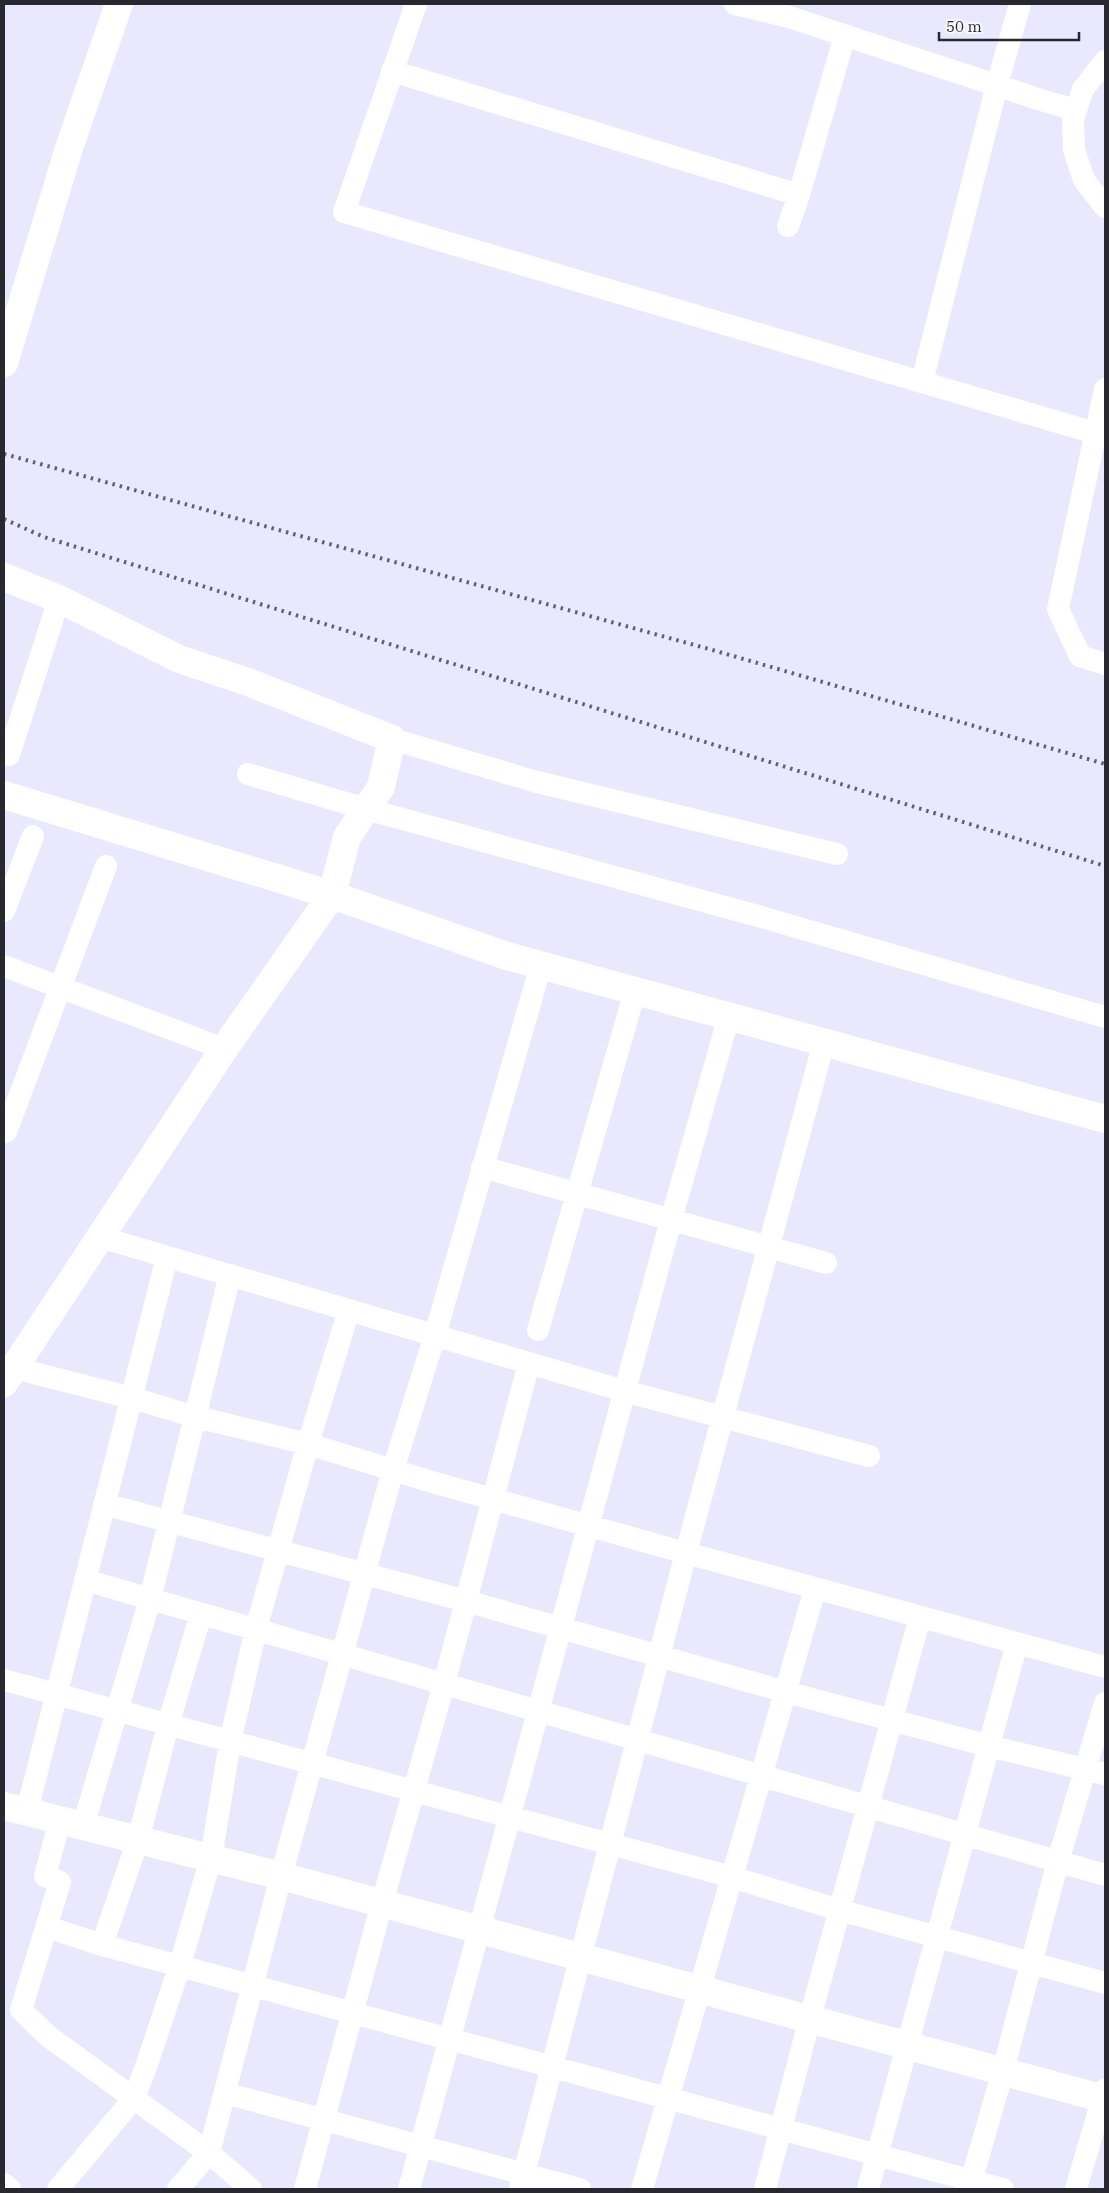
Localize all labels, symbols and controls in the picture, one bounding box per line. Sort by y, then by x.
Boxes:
scale bar [939,10,1079,42]
text: 50 m [946,17,982,36]

